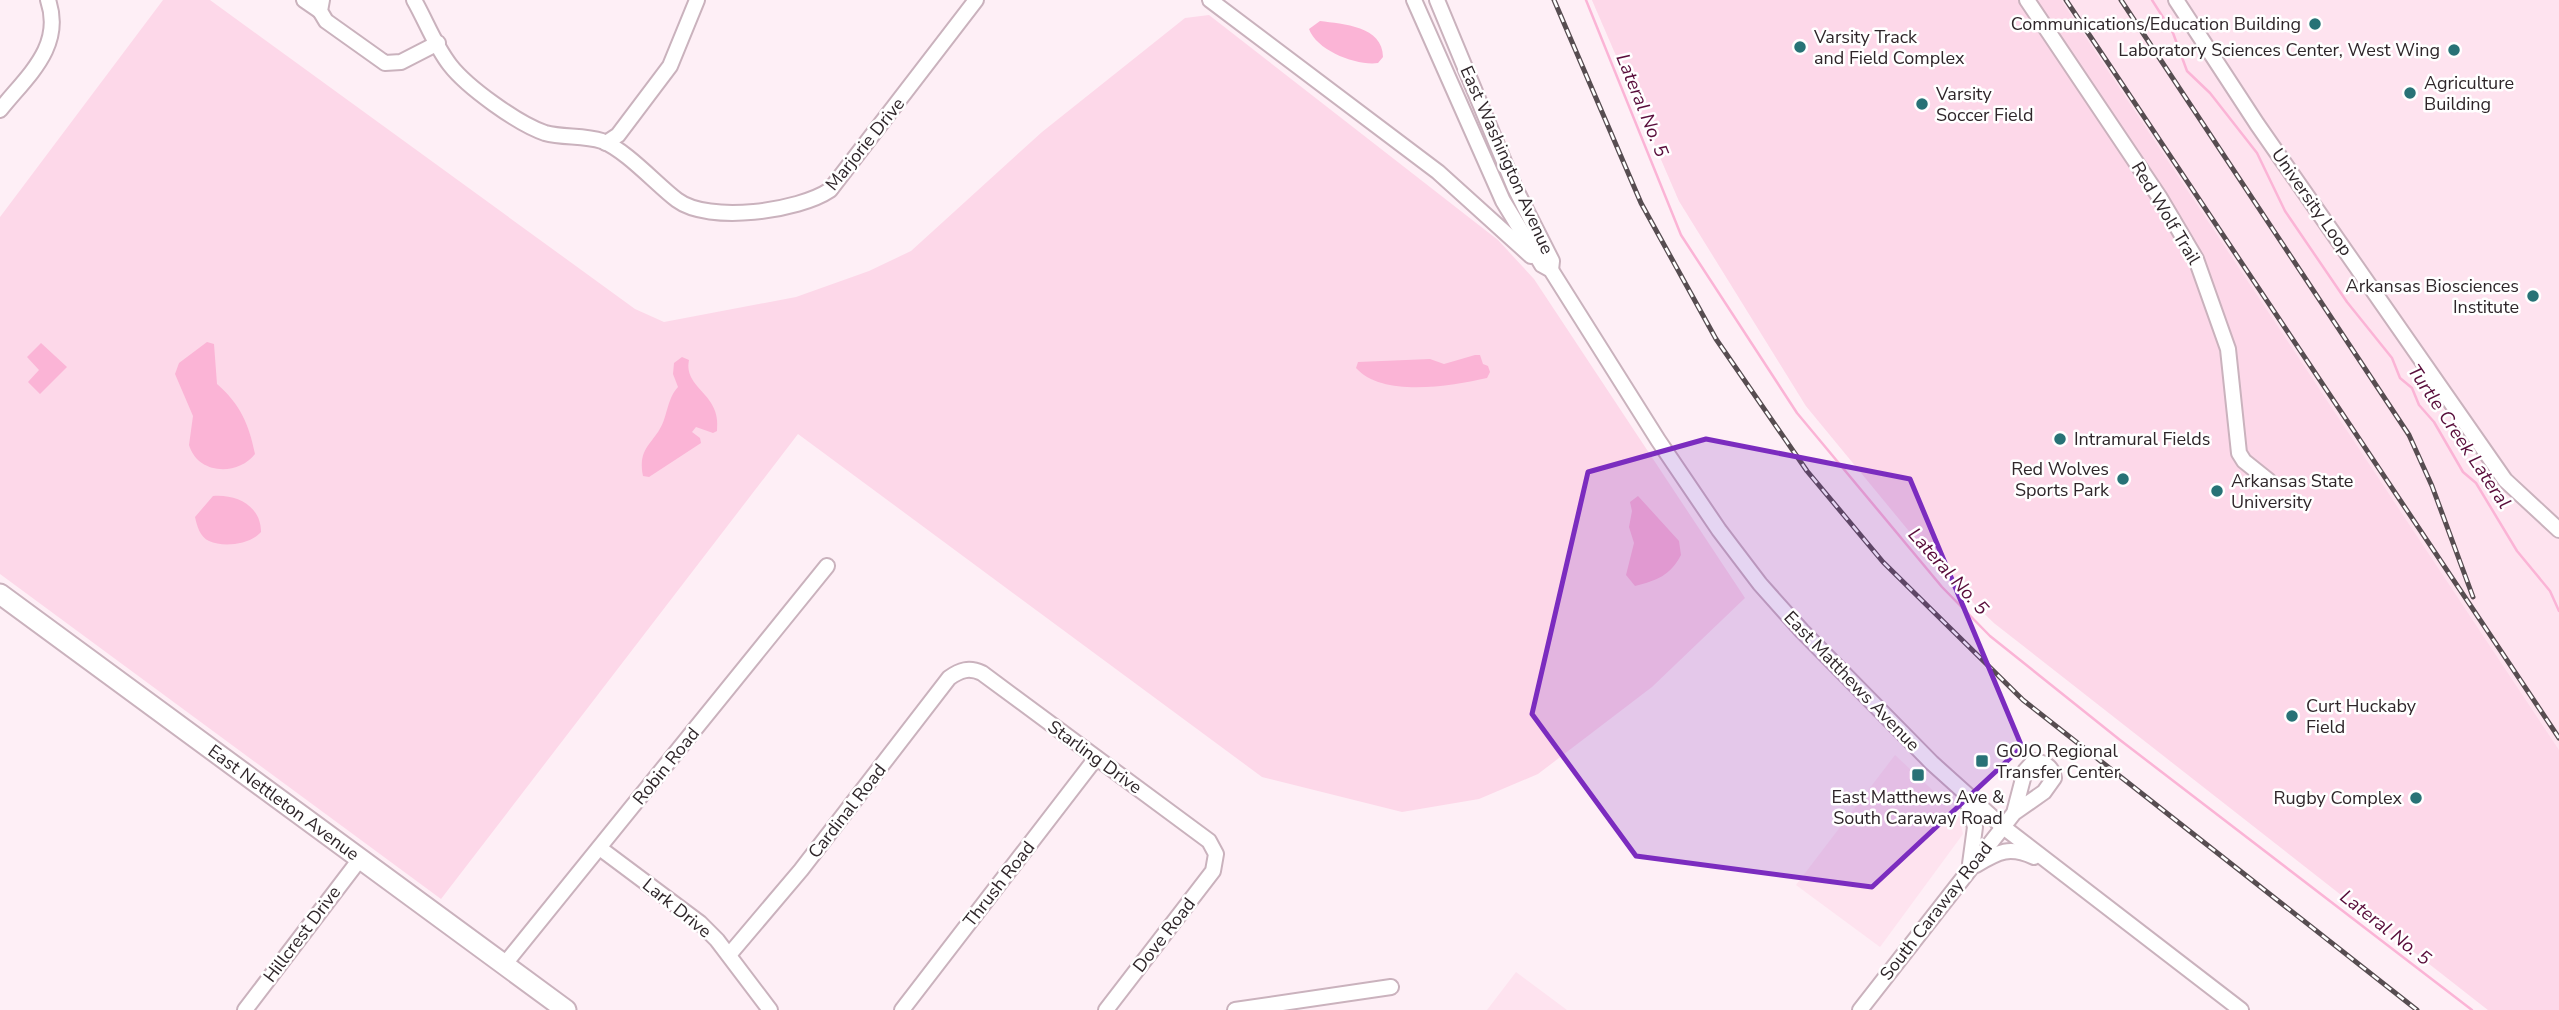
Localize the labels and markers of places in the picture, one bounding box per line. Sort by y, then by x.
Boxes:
place label: Communications/Education Building [2011,12,2301,36]
marker: Communications/Education Building [2307,16,2323,32]
place label: Varsity Track and Field Complex [1813,25,1965,70]
place label: Laboratory Sciences Center, West Wing [2118,38,2440,62]
marker: Varsity Track and Field Complex [1792,39,1808,55]
marker: Laboratory Sciences Center, West Wing [2446,42,2462,58]
place label: Agriculture Building [2424,71,2514,116]
place label: Varsity Soccer Field [1935,82,2033,127]
marker: Agriculture Building [2402,85,2418,101]
marker: Varsity Soccer Field [1914,96,1930,112]
place label: Arkansas Biosciences Institute [2346,274,2519,319]
marker: Arkansas Biosciences Institute [2525,288,2541,304]
place label: Intramural Fields [2074,427,2210,451]
marker: Intramural Fields [2052,431,2068,447]
place label: Red Wolves Sports Park [2011,457,2110,502]
place label: Arkansas State University [2231,469,2353,514]
marker: Red Wolves Sports Park [2115,471,2131,487]
marker: Arkansas State University [2209,483,2225,499]
place label: Curt Huckaby Field [2306,694,2417,739]
marker: Curt Huckaby Field [2284,708,2300,724]
place label: GOJO Regional Transfer Center [1996,739,2121,784]
marker: GOJO Regional Transfer Center [1974,753,1990,769]
marker: East Matthews Ave & South Caraway Road [1910,767,1926,783]
place label: East Matthews Ave & South Caraway Road [1831,785,2005,830]
place label: Rugby Complex [2273,786,2403,810]
marker: Rugby Complex [2408,790,2424,806]

